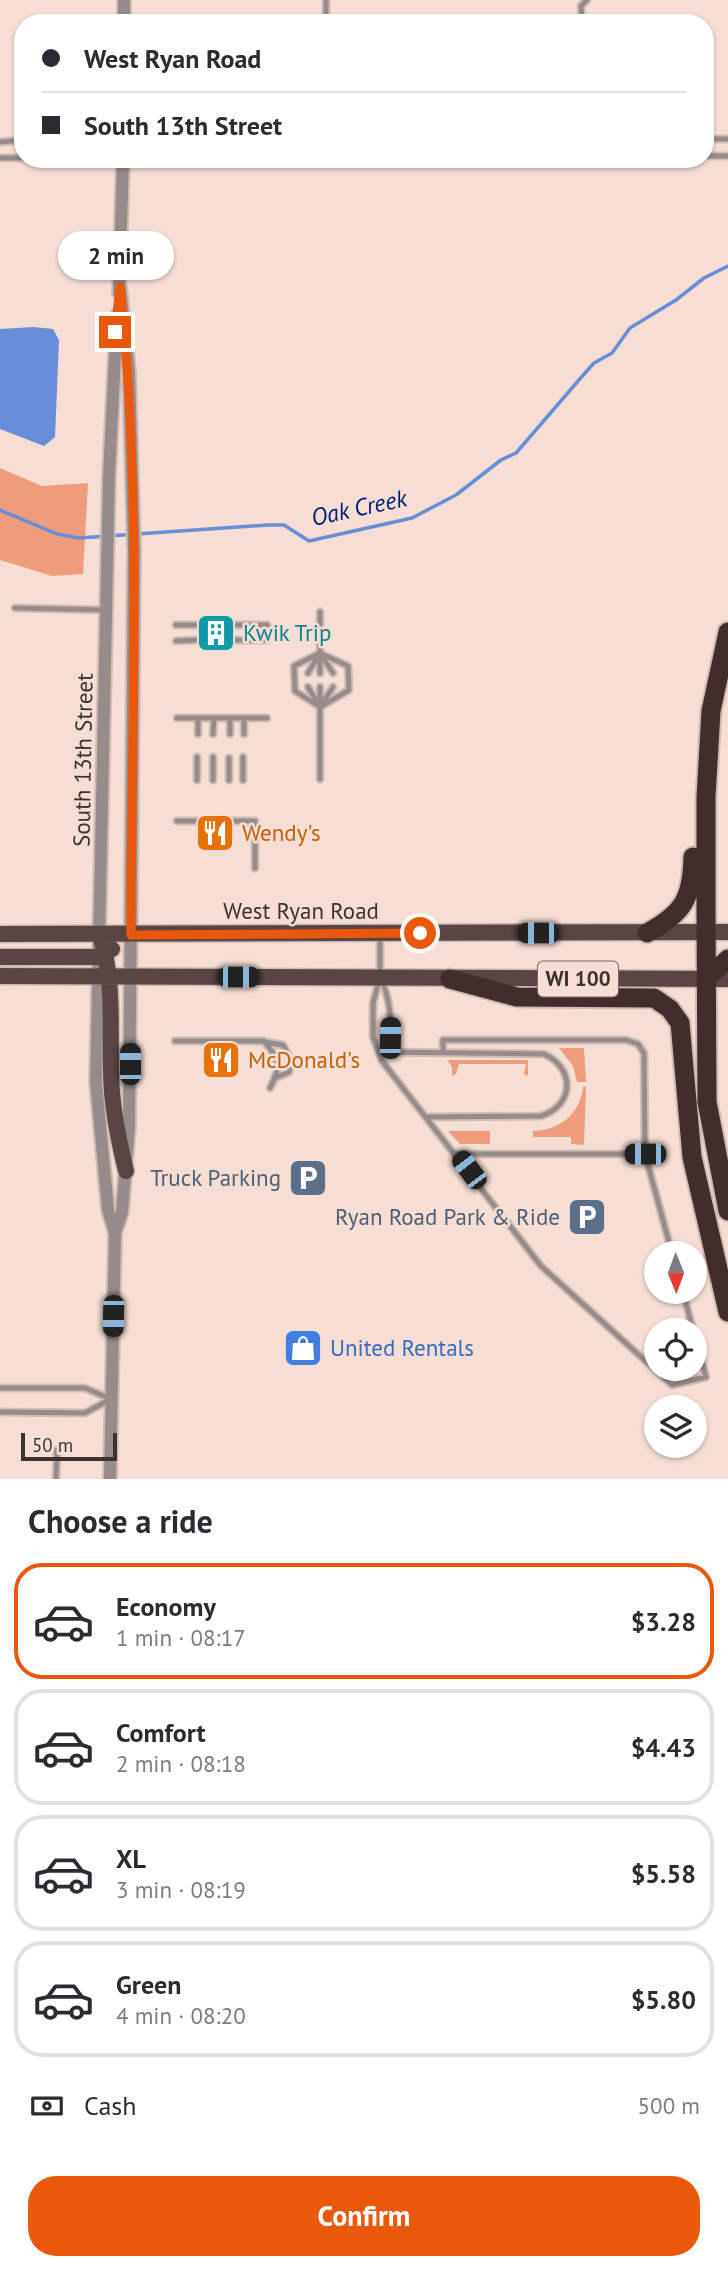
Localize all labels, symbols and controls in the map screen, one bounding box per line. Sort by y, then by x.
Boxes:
text: West Ryan Road [84,42,261,75]
text: South 13th Street [84,109,282,142]
callout: 2 min [57,230,173,280]
text: 2 min [88,241,144,270]
route end [99,316,131,348]
water label: Oak Creek [308,482,411,533]
building icon: Kwik Trip [195,612,237,654]
place label: Kwik Trip [243,618,331,647]
street label: South 13th Street [66,673,99,847]
restaurant icon: Wendy's [194,812,236,854]
place label: Wendy's [242,818,321,847]
street label: West Ryan Road [223,896,379,925]
route start [404,917,436,949]
car [518,923,560,944]
road number: WI 100 [538,962,618,996]
car [218,967,260,988]
car [380,1017,401,1059]
restaurant icon: McDonald's [200,1039,242,1081]
car [120,1043,141,1085]
place label: McDonald's [248,1045,360,1074]
car [625,1144,667,1165]
car [448,1147,491,1193]
parking icon: Truck Parking [287,1157,329,1199]
place label: Truck Parking [150,1163,281,1192]
parking icon: Ryan Road Park & Ride [566,1196,608,1238]
place label: Ryan Road Park & Ride [335,1202,560,1231]
north arrow [644,1241,707,1304]
map controls [644,1241,707,1458]
car [103,1295,124,1337]
button: locate [644,1318,707,1381]
shop icon: United Rentals [282,1327,324,1369]
place label: United Rentals [330,1333,474,1362]
button: layers [644,1395,707,1458]
scale bar [21,1430,117,1462]
text: 50 m [32,1433,73,1457]
text: Choose a ride [28,1500,213,1542]
icon: car [32,1590,95,1653]
text: Economy [116,1590,216,1623]
text: $3.28 [631,1605,696,1638]
text: 1 min · 08:17 [116,1623,246,1652]
icon: car [32,1716,95,1779]
text: Comfort [116,1716,206,1749]
text: $4.43 [631,1731,696,1764]
text: 2 min · 08:18 [116,1749,246,1778]
icon: car [32,1842,95,1905]
text: XL [116,1842,146,1875]
text: $5.58 [631,1857,696,1890]
text: 3 min · 08:19 [116,1875,246,1904]
icon: car [32,1968,95,2031]
text: Green [116,1968,181,2001]
text: $5.80 [631,1983,696,2016]
text: 4 min · 08:20 [116,2001,246,2030]
icon: cash [28,2087,66,2125]
text: Cash [84,2089,136,2122]
text: 500 m [638,2091,700,2120]
button: Confirm [28,2176,700,2256]

